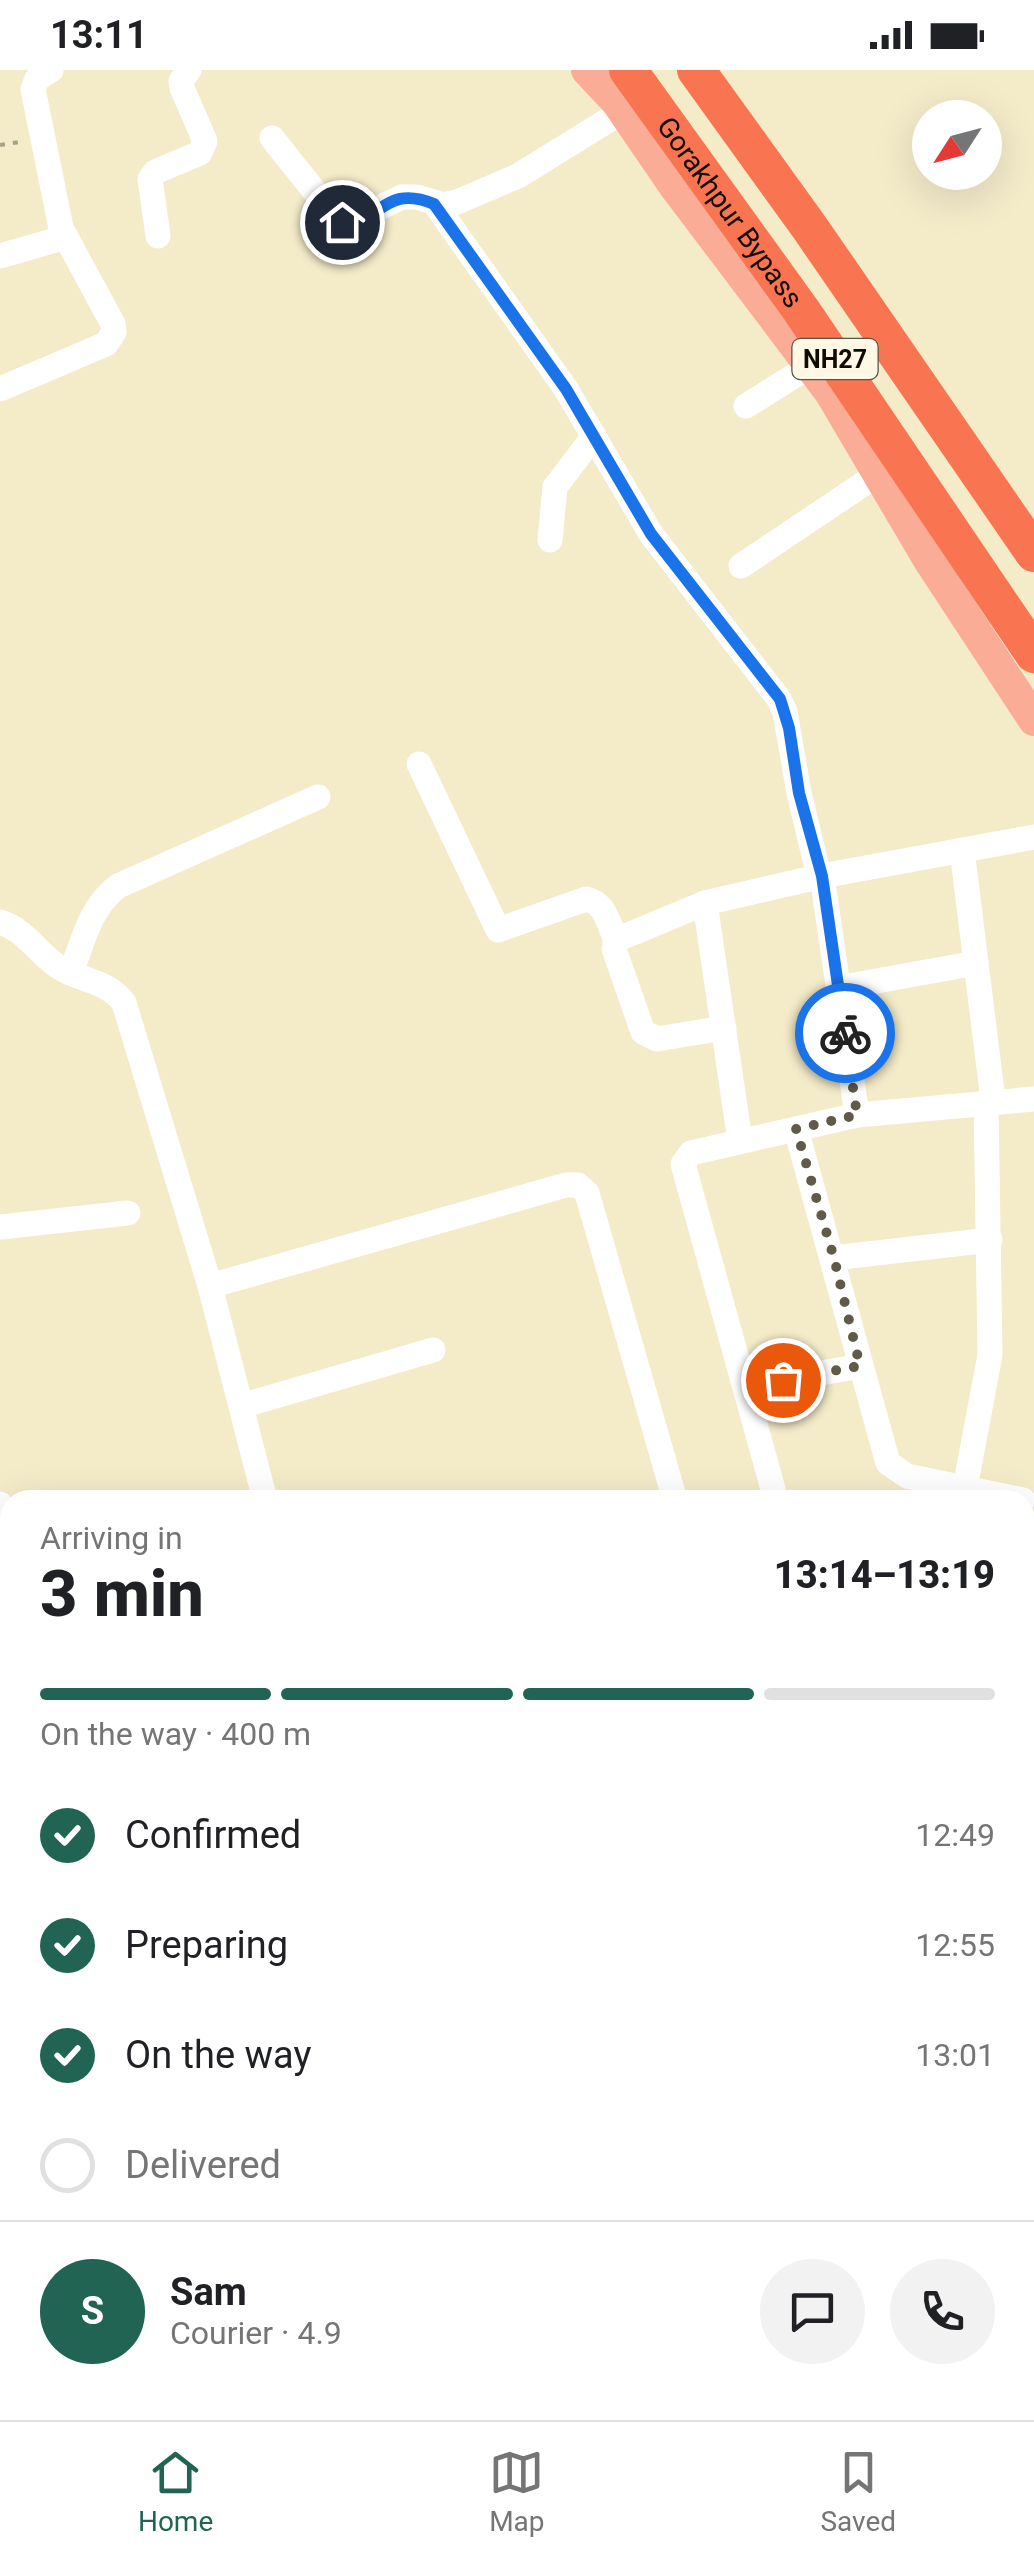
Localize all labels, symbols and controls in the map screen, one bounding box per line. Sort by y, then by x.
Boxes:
text: 13:11 [50,13,148,57]
north arrow [912,100,1002,190]
map controls [912,100,1002,190]
street label: Gorakhpur Bypass [651,110,810,314]
pin [300,180,385,265]
icon: home [315,195,370,250]
road number: NH27 [792,339,878,379]
courier [795,983,895,1083]
icon: bike [818,1006,873,1061]
pin [741,1338,826,1423]
icon: bag [756,1353,811,1408]
text: Arriving in [40,1519,183,1557]
text: 13:14–13:19 [774,1553,995,1597]
text: 3 min [40,1556,204,1632]
text: On the way · 400 m [40,1715,311,1753]
icon: check [40,1808,95,1863]
text: Confirmed [125,1813,301,1857]
text: 12:49 [915,1816,995,1854]
icon: check [40,1918,95,1973]
text: Preparing [125,1923,288,1967]
text: 12:55 [915,1926,995,1964]
icon: check [40,2028,95,2083]
text: On the way [125,2033,311,2077]
text: 13:01 [915,2036,995,2074]
text: Delivered [125,2143,281,2187]
button: chat [760,2259,865,2364]
button: phone [890,2259,995,2364]
text: Sam [170,2270,247,2314]
text: S [81,2289,104,2333]
text: Courier · 4.9 [170,2314,342,2352]
tab: Home [138,2445,213,2538]
tab: Map [489,2445,545,2538]
tab: Saved [820,2445,896,2538]

